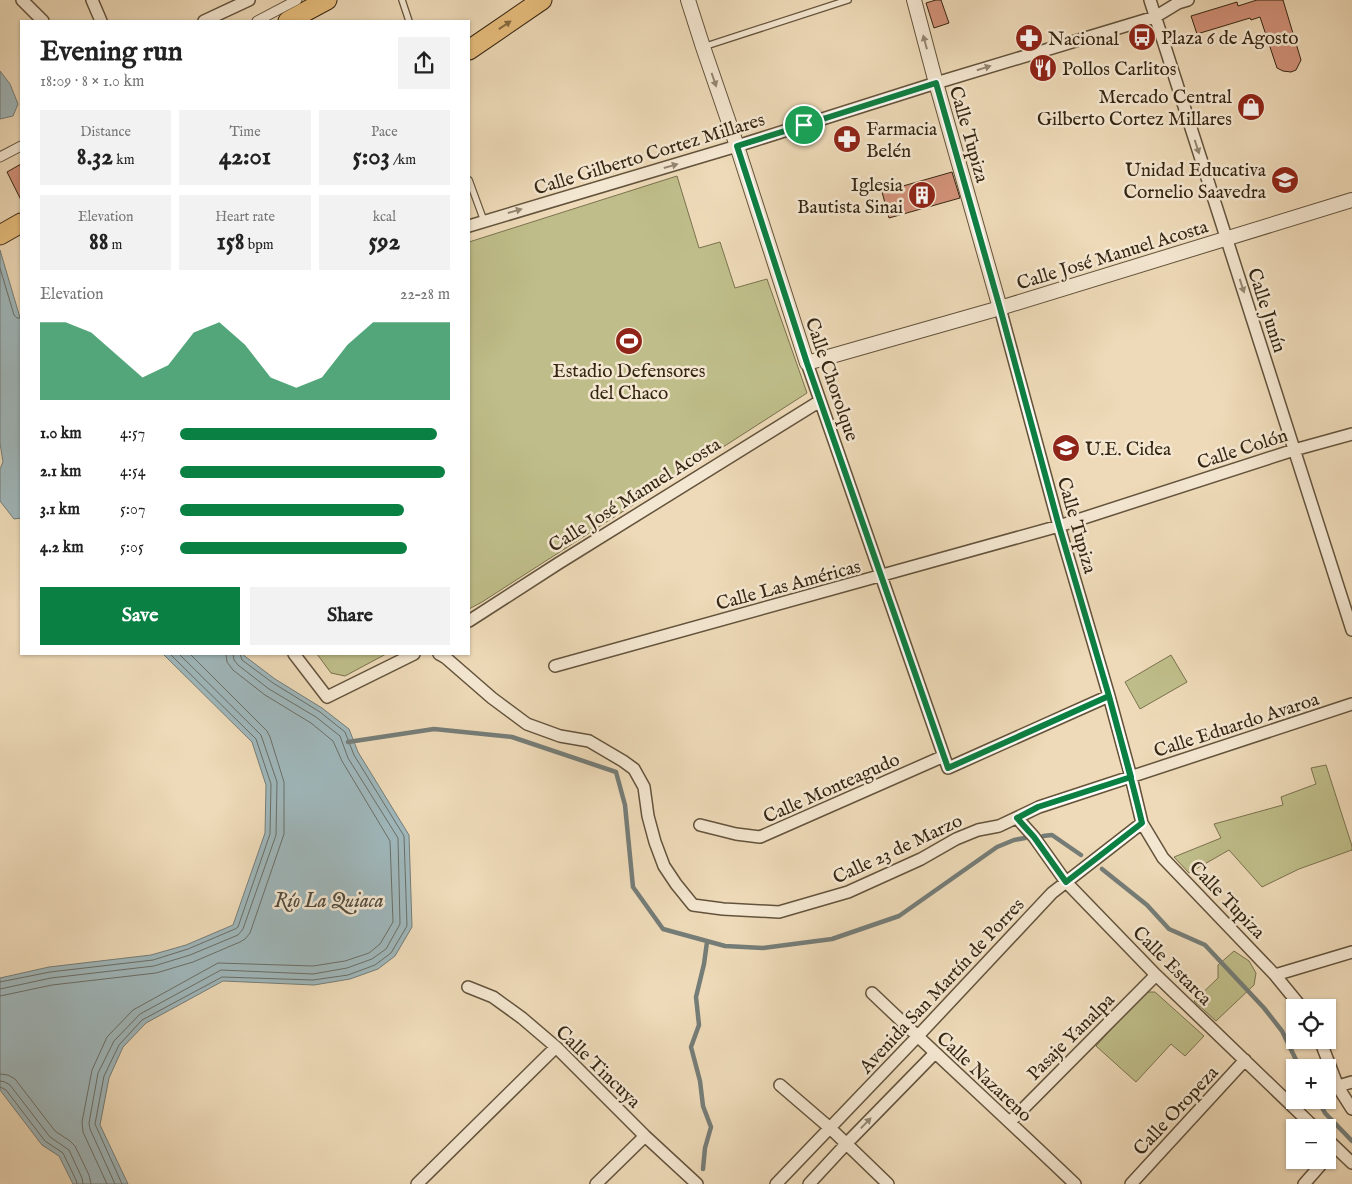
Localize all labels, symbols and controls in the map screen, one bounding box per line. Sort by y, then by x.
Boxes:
one-way arrow [499,20,512,30]
bus stop icon: Plaza 6 de Agosto [1127,22,1157,52]
pharmacy icon: Nacional [1014,23,1044,53]
place label: Plaza 6 de Agosto [1161,27,1298,51]
place label: Nacional [1048,28,1120,52]
text: Evening run [40,35,183,70]
one-way arrow [921,35,929,50]
button: share [398,37,450,89]
restaurant icon: Pollos Carlitos [1028,53,1058,83]
place label: Pollos Carlitos [1062,58,1177,82]
one-way arrow [977,64,992,72]
text: 18:09 · 8 × 1.0 km [40,72,144,92]
one-way arrow [711,72,718,87]
street label: Calle Tupiza [943,83,994,186]
place label: Mercado Central Gilberto Cortez Millares [1037,86,1233,132]
shop icon: Mercado Central Gilberto Cortez Millares [1236,92,1266,122]
pin [783,104,825,146]
street label: Calle Gilberto Cortez Millares [531,108,768,201]
icon: arrive [790,111,818,139]
place label: Farmacia Belén [866,118,938,164]
text: Distance [80,123,131,141]
text: Time [229,123,261,141]
text: Pace [371,123,398,141]
pharmacy icon: Farmacia Belén [832,124,862,154]
one-way arrow [1193,140,1201,155]
text: 8.32 [77,141,113,173]
text: 42:01 [219,141,271,173]
text: 5:03 [353,141,390,173]
text: km [113,151,134,169]
text: /km [390,151,416,169]
place label: Unidad Educativa Cornelio Saavedra [1124,159,1267,205]
one-way arrow [664,161,679,169]
school or university icon: Unidad Educativa Cornelio Saavedra [1270,165,1300,195]
place label: Iglesia Bautista Sinai [797,174,904,220]
building icon: Iglesia Bautista Sinai [907,180,937,210]
one-way arrow [508,207,523,215]
text: Elevation [78,208,133,226]
text: Heart rate [215,208,275,226]
text: kcal [373,208,396,226]
street label: Calle José Manuel Acosta [1014,215,1212,296]
text: 88 [89,226,109,258]
text: 158 [216,226,245,258]
text: 592 [368,226,400,258]
text: m [109,236,122,254]
text: bpm [245,236,274,254]
street label: Calle Junín [1241,265,1291,356]
one-way arrow [1238,278,1246,293]
text: Elevation [40,285,103,305]
text: 22–28 m [400,285,450,305]
street label: Calle Chorolque [799,315,864,445]
sports icon: Estadio Defensores del Chaco [614,326,644,356]
place label: Estadio Defensores del Chaco [553,360,705,406]
text: 1.0 km [40,424,82,444]
text: 4:57 [120,424,145,444]
street label: Calle Colón [1194,424,1291,476]
street label: Calle José Manuel Acosta [544,432,726,559]
school or university icon: U.E. Cidea [1051,433,1081,463]
place label: U.E. Cidea [1085,438,1172,462]
text: 2.1 km [40,462,81,482]
text: 4:54 [120,462,146,482]
street label: Calle Tupiza [1051,474,1102,577]
text: 3.1 km [40,500,80,520]
text: 5:07 [120,500,145,520]
text: 4.2 km [40,538,84,558]
text: 5:05 [120,538,144,558]
street label: Calle Las Américas [714,555,863,617]
button: Save [40,587,240,645]
button: Share [250,587,450,645]
street label: Calle Eduardo Avaroa [1151,688,1323,764]
street label: Calle Monteagudo [760,748,904,830]
street label: Calle 23 de Marzo [829,809,966,890]
street label: Calle Tupiza [1183,856,1270,945]
water label: Río La Quiaca [274,889,384,915]
street label: Avenida San Martín de Porres [854,894,1030,1080]
street label: Calle Estarca [1127,922,1217,1012]
street label: Pasaje Yanalpa [1023,988,1121,1086]
map controls [1286,999,1336,1169]
button: locate [1286,999,1336,1049]
street label: Calle Tincuya [550,1021,646,1115]
street label: Calle Nazareno [931,1027,1036,1128]
button: + [1286,1059,1336,1109]
street label: Calle Oropeza [1129,1061,1225,1161]
one-way arrow [860,1117,872,1129]
button: − [1286,1119,1336,1169]

